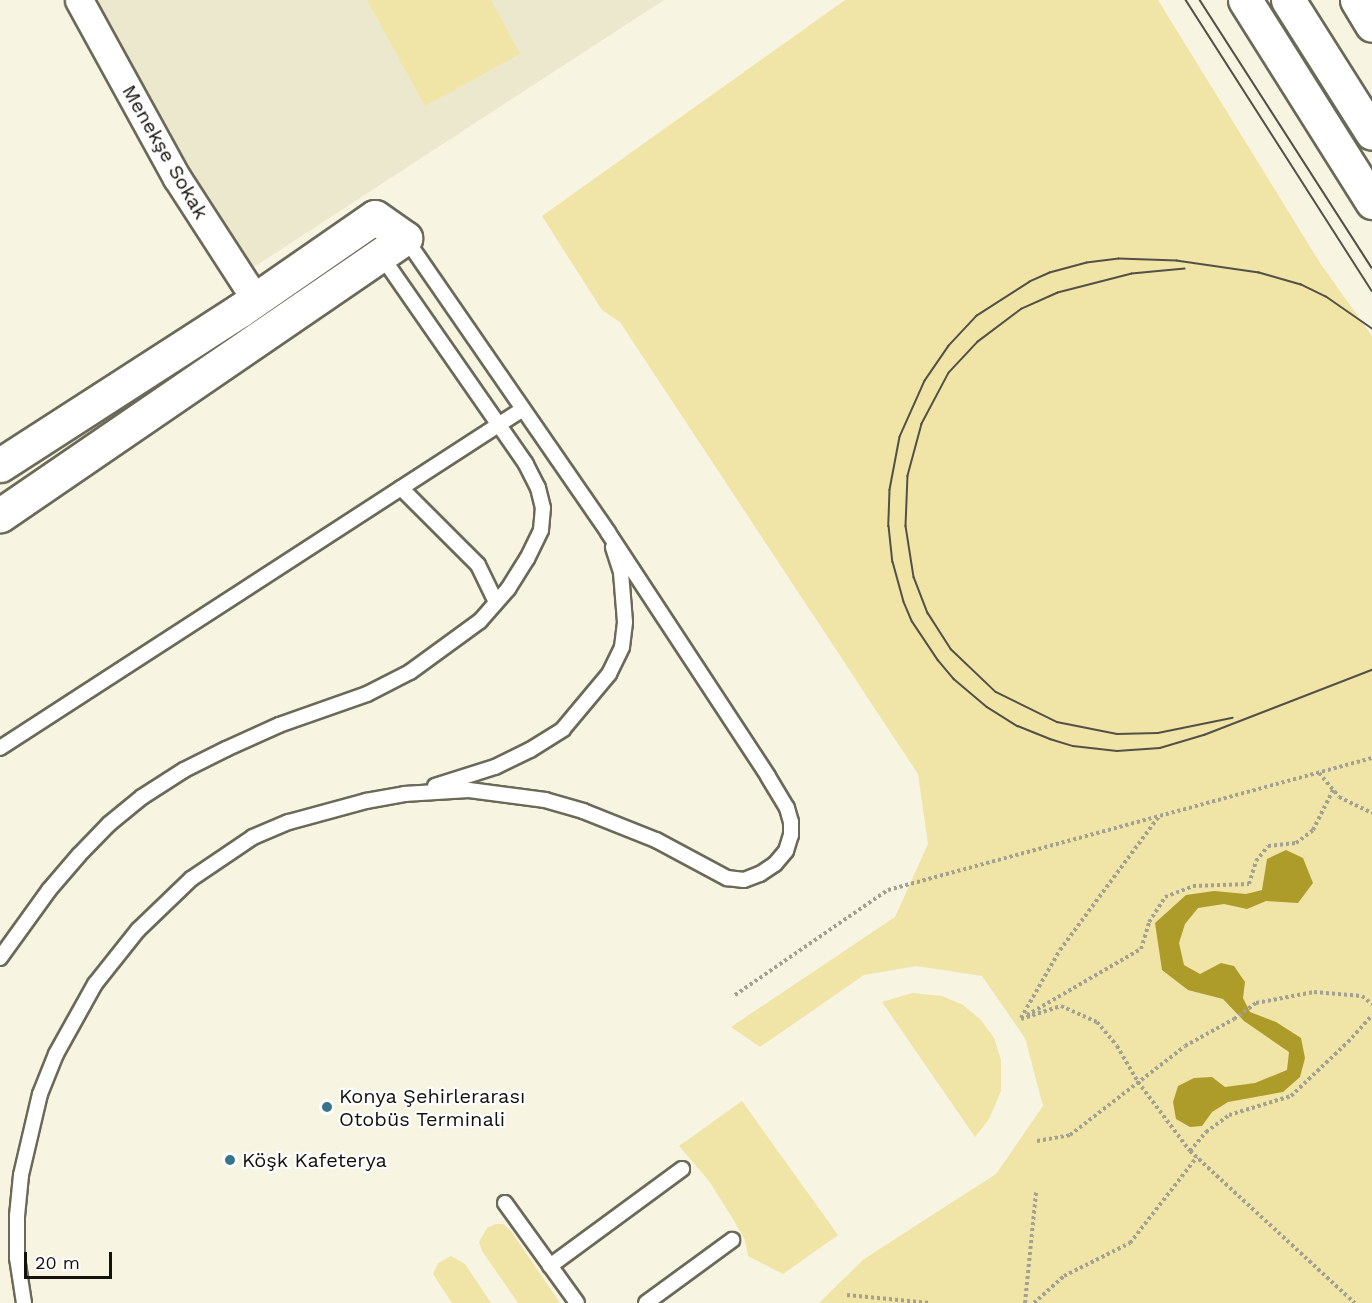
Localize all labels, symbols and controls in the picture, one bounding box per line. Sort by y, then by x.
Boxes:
street label: Menekşe Sokak [117,81,213,223]
place label: Konya Şehirlerarası Otobüs Terminali [339,1084,526,1131]
marker: Konya Şehirlerarası Otobüs Terminali [320,1100,334,1114]
place label: Köşk Kafeterya [242,1148,387,1172]
marker: Köşk Kafeterya [223,1153,237,1167]
scale bar [27,1240,116,1278]
text: 20 m [35,1252,80,1273]

